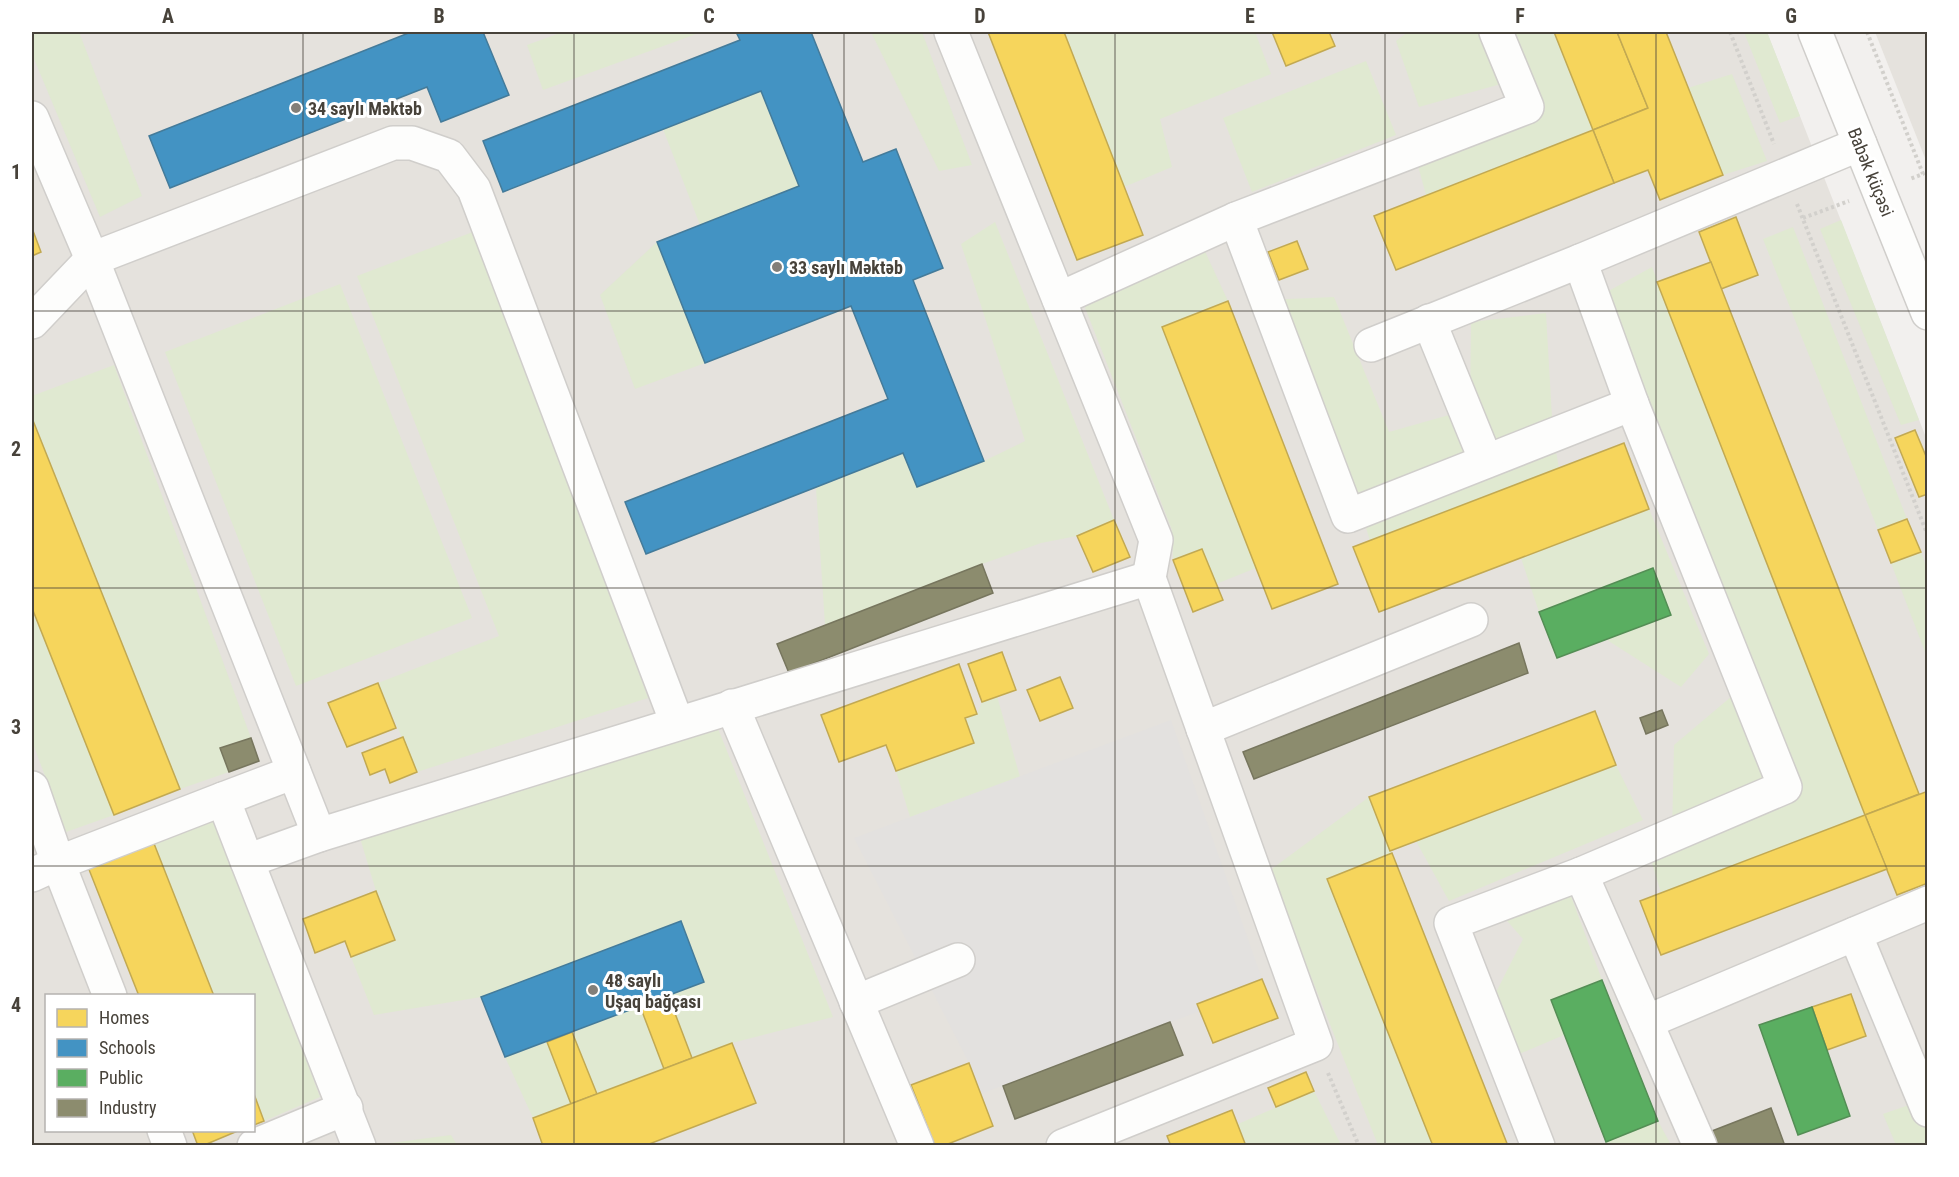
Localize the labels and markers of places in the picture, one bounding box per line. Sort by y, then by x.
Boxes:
place label: 34 saylı Məktəb [308,98,422,119]
marker: 34 saylı Məktəb [289,101,303,115]
place label: 33 saylı Məktəb [789,257,903,278]
marker: 33 saylı Məktəb [770,260,784,274]
place label: 48 saylı Uşaq bağçası [605,970,701,1012]
marker: 48 saylı Uşaq bağçası [586,983,600,997]

